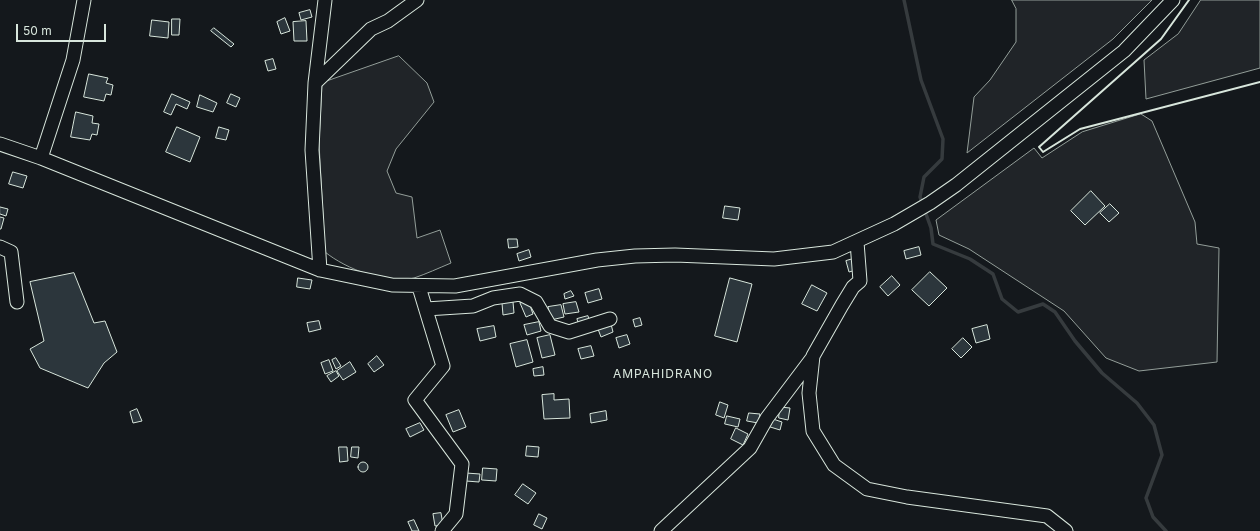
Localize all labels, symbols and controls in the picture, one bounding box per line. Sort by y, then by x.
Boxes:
scale bar [18,16,108,42]
text: 50 m [23,23,52,38]
district label: AMPAHIDRANO [613,367,713,381]

